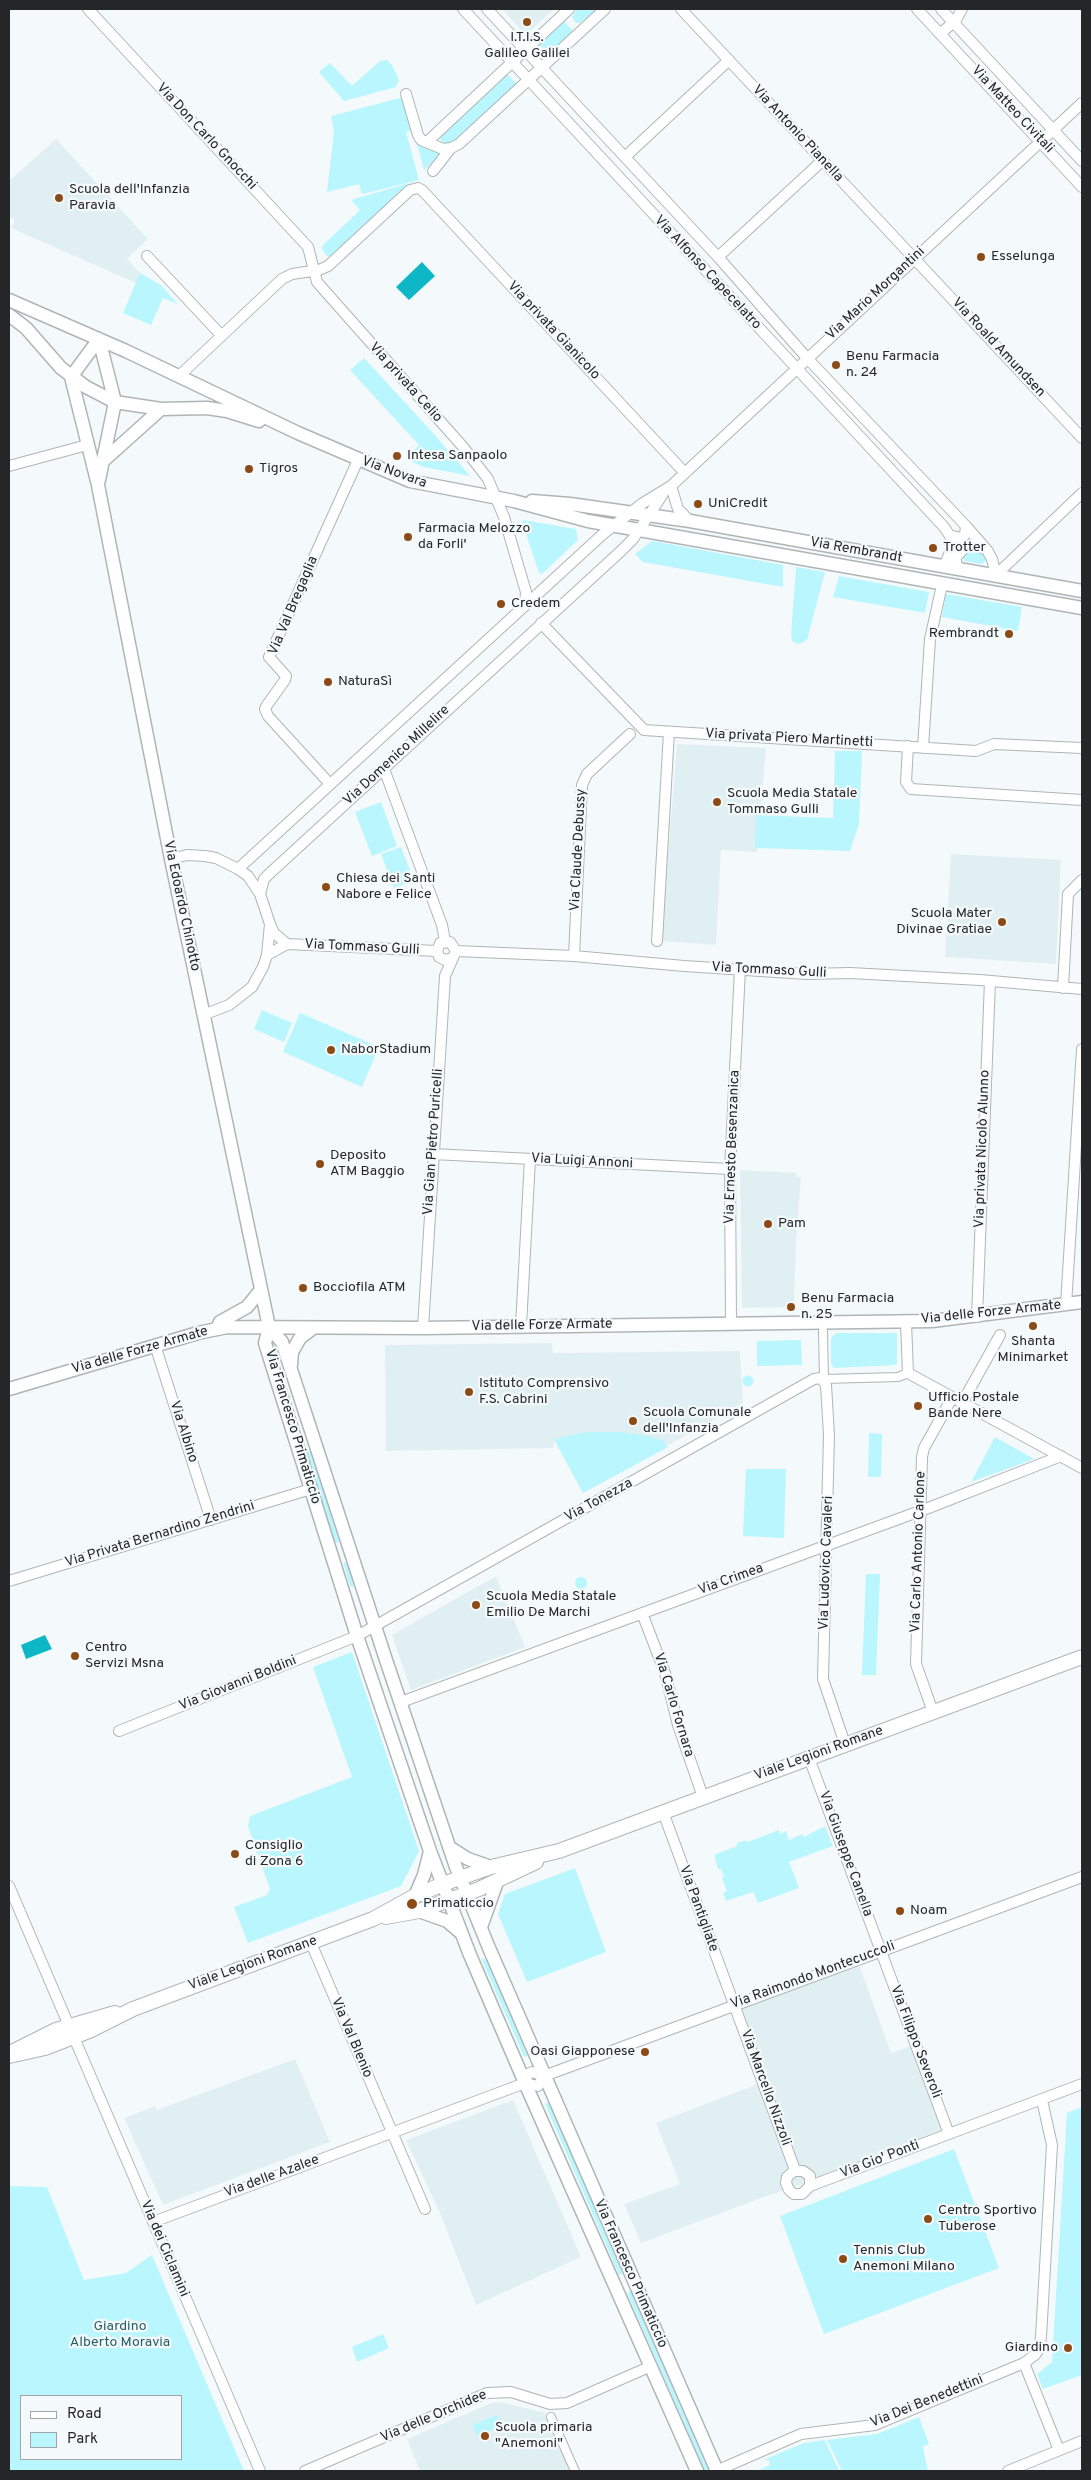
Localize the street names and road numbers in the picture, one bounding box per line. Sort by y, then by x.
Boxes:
street label: Via Matteo Civitali [967,63,1057,157]
street label: Via Don Carlo Gnocchi [152,80,260,194]
street label: Via Antonio Pianella [748,82,846,186]
street label: Via Alfonso Capecelatro [650,213,764,333]
street label: Via Mario Morgantini [823,244,929,344]
street label: Via privata Gianicolo [503,278,603,384]
street label: Via Roald Amundsen [948,295,1048,401]
street label: Via privata Celio [365,340,445,426]
street label: Via Novara [359,453,429,493]
street label: Via Rembrandt [808,535,904,567]
street label: Via Val Bregaglia [266,554,322,658]
street label: Via Domenico Millelire [340,702,454,810]
street label: Via privata Piero Martinetti [705,726,873,752]
street label: Via Claude Debussy [567,788,591,912]
street label: Via Edoardo Chinotto [159,839,203,973]
street label: Via Tommaso Gulli [304,937,420,959]
street label: Via Tommaso Gulli [711,960,827,982]
street label: Via Gian Pietro Puricelli [420,1068,448,1216]
street label: Via Ernesto Besenzanica [722,1070,744,1224]
street label: Via privata Nicolò Alunno [972,1070,994,1228]
street label: Via Luigi Annoni [531,1151,633,1173]
street label: Via delle Forze Armate [920,1297,1062,1329]
street label: Via delle Forze Armate [471,1316,613,1336]
street label: Via delle Forze Armate [70,1323,210,1379]
street label: Via Francesco Primaticcio [260,1348,324,1506]
street label: Via Albino [165,1399,201,1465]
street label: Via Carlo Antonio Carlone [908,1471,930,1633]
street label: Via Tonezza [562,1475,636,1527]
street label: Via Ludovico Cavaleri [816,1496,838,1630]
street label: Via Privata Bernardino Zendrini [63,1498,257,1572]
street label: Via Crimea [696,1560,766,1600]
street label: Via Carlo Fornara [649,1651,697,1759]
street label: Via Giovanni Boldini [177,1653,299,1715]
street label: Viale Legioni Romane [752,1723,886,1785]
street label: Via Giuseppe Canella [814,1789,876,1919]
street label: Via Pantigliate [675,1864,721,1954]
street label: Viale Legioni Romane [186,1933,320,1995]
street label: Via Raimondo Montecuccoli [728,1938,898,2014]
street label: Via Filippo Severoli [886,1983,944,2101]
street label: Via Val Blenio [327,1995,375,2081]
street label: Via Marcello Nizzoli [736,2028,794,2148]
street label: Via Gio' Ponti [838,2137,922,2183]
street label: Via delle Azalee [222,2152,322,2202]
street label: Via Francesco Primaticcio [590,2197,670,2351]
street label: Via dei Ciclamini [136,2198,192,2300]
street label: Via Dei Benedettini [868,2372,986,2432]
street label: Via delle Orchidee [378,2387,490,2447]

